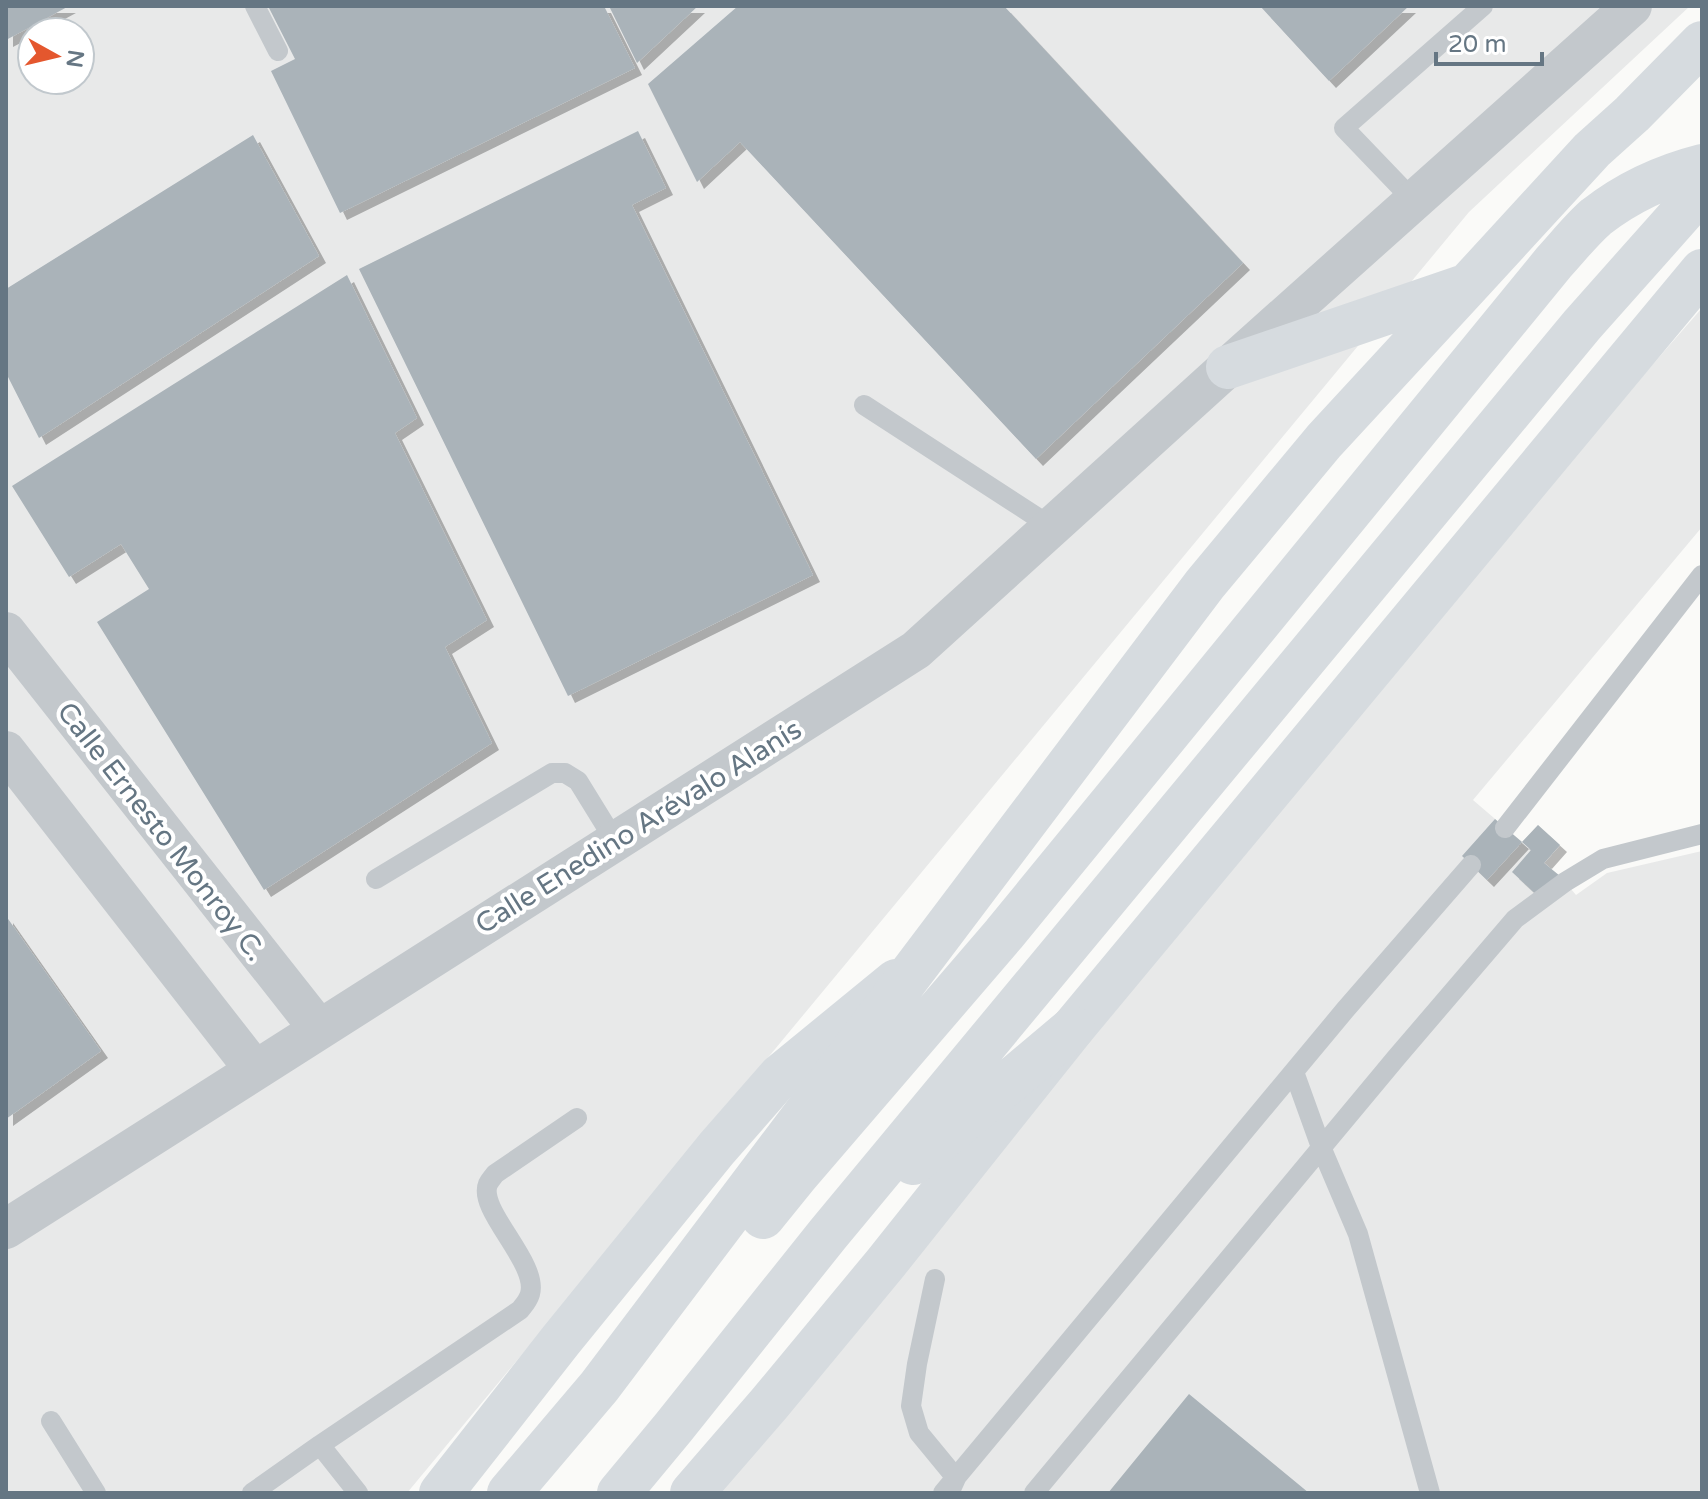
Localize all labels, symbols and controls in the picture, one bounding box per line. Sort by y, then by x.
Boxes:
north arrow [16,16,96,96]
scale bar [1436,16,1542,66]
text: 20 m [1448,30,1506,59]
text: N [61,48,89,69]
street label: Calle Ernesto Monroy C. [50,696,273,968]
street label: Calle Enedino Arévalo Alanís [469,712,808,941]

